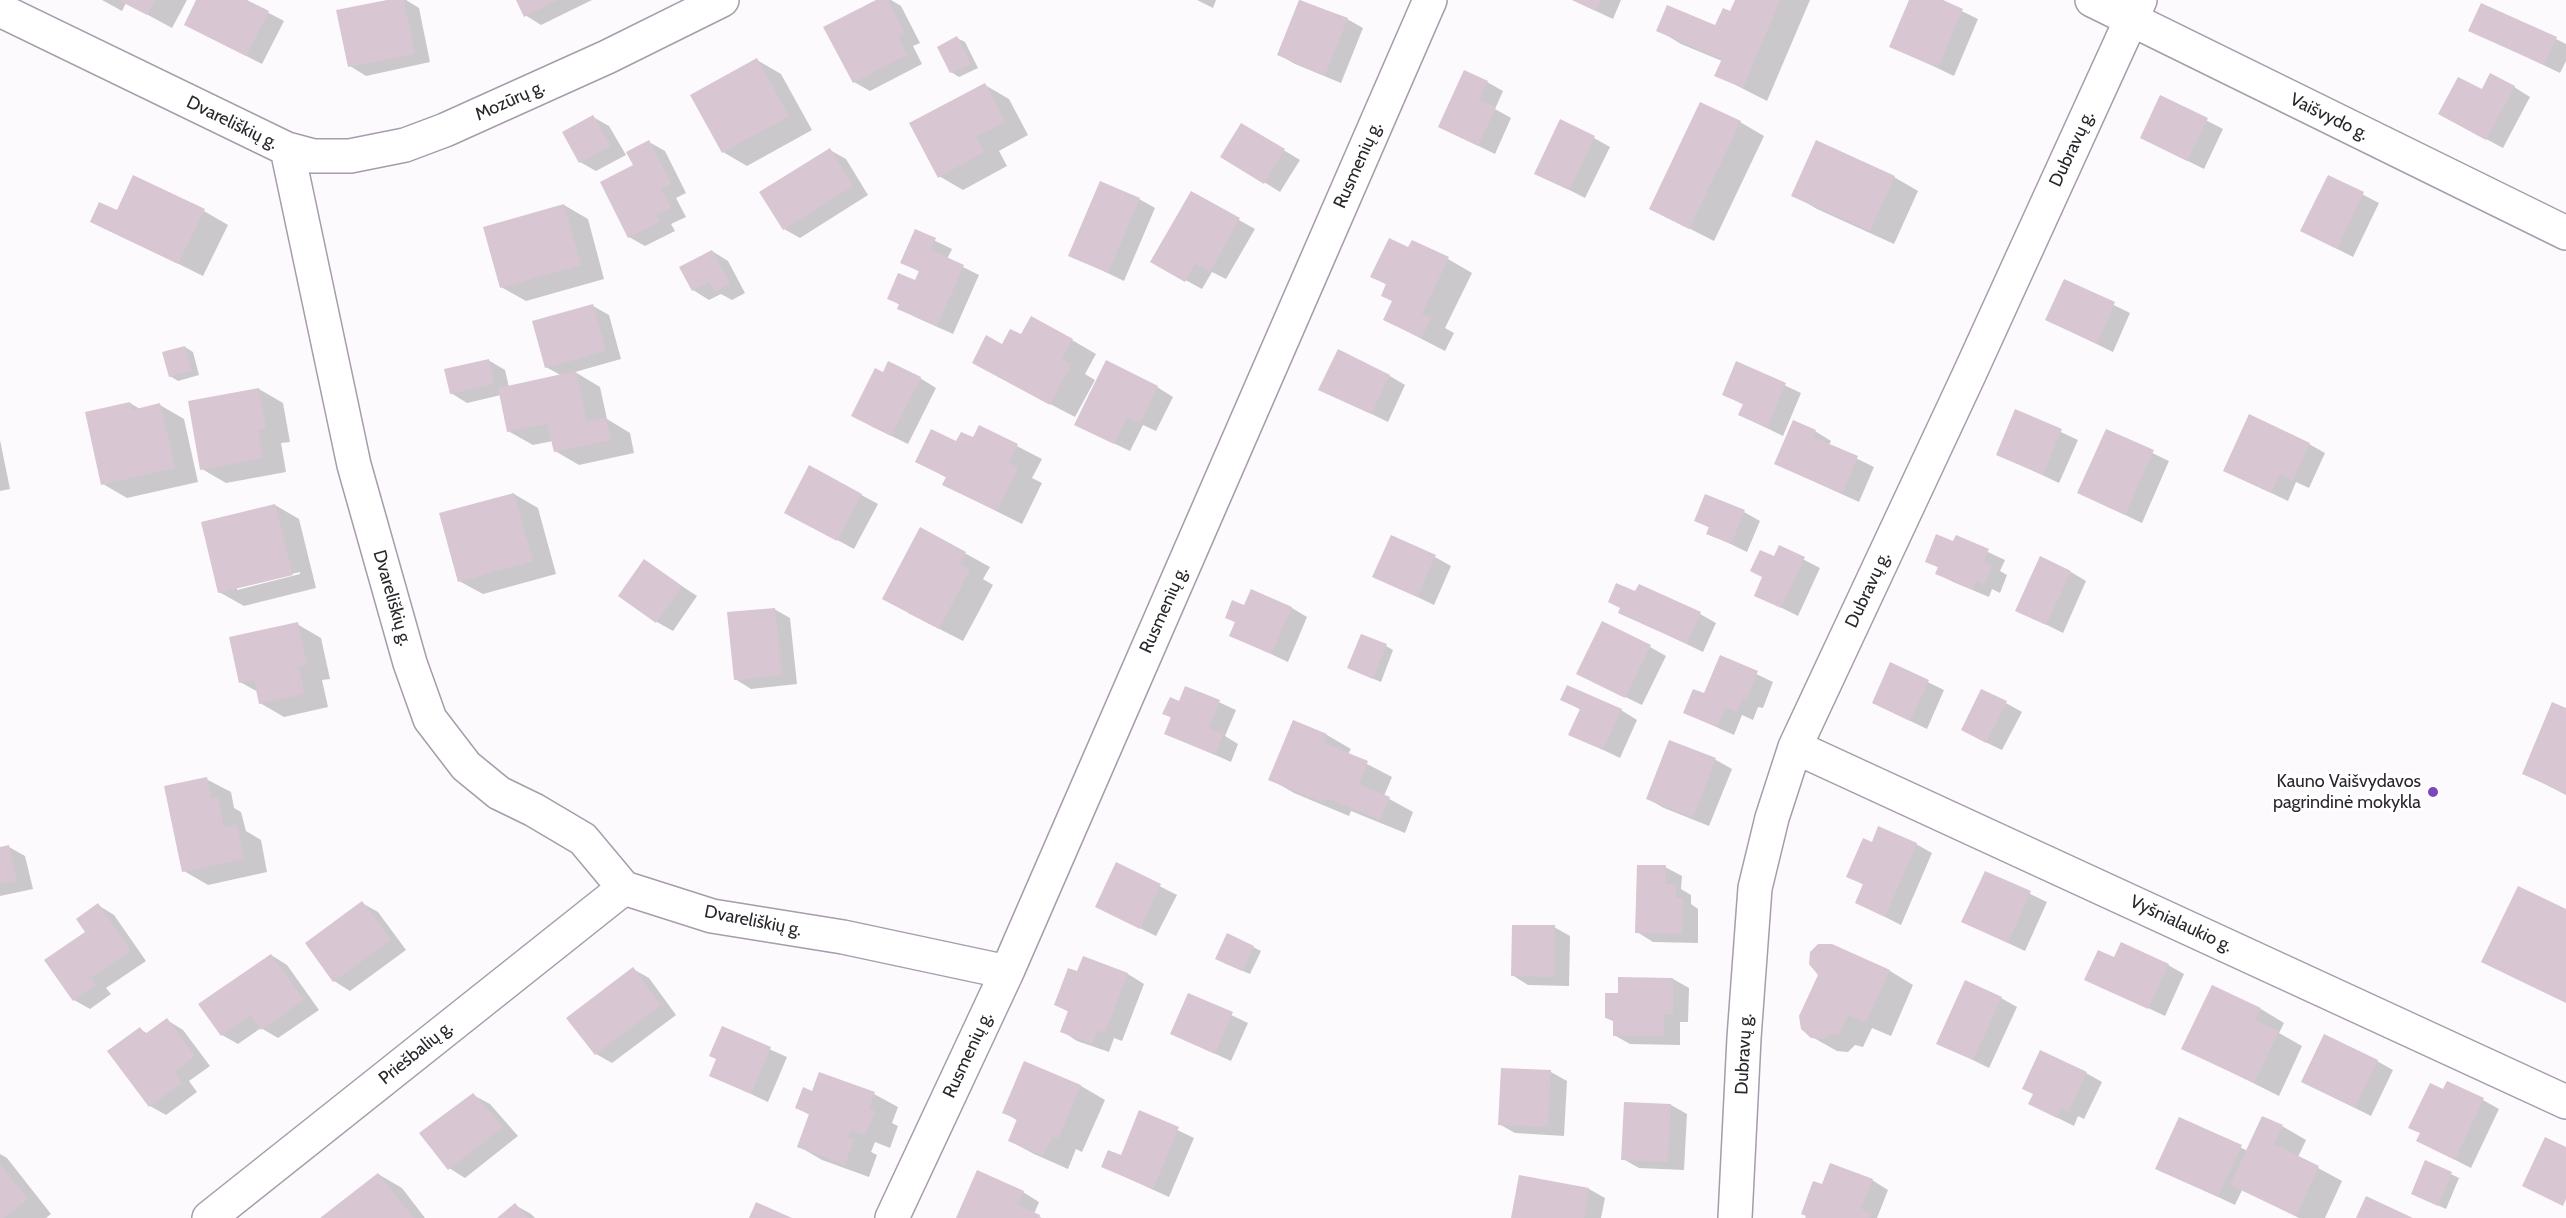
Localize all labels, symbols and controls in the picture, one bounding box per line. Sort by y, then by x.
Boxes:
street label: Mozūrų g. [472,76,548,126]
street label: Vaišvydo g. [2286,89,2372,145]
street label: Dvareliškių g. [183,92,281,154]
street label: Dubravų g. [2045,108,2099,190]
street label: Rusmenių g. [1329,118,1387,212]
street label: Dvareliškių g. [368,548,416,648]
street label: Dubravų g. [1841,549,1895,631]
street label: Rusmenių g. [1135,563,1193,657]
place label: Kauno Vaišvydavos pagrindinė mokykla [2273,771,2421,814]
marker: Kauno Vaišvydavos pagrindinė mokykla [2426,785,2440,799]
street label: Vyšnialaukio g. [2126,891,2236,957]
street label: Dvareliškių g. [702,901,804,941]
street label: Rusmenių g. [939,1008,997,1102]
street label: Dubravų g. [1731,1013,1757,1095]
street label: Priešbalių g. [375,1017,457,1089]

